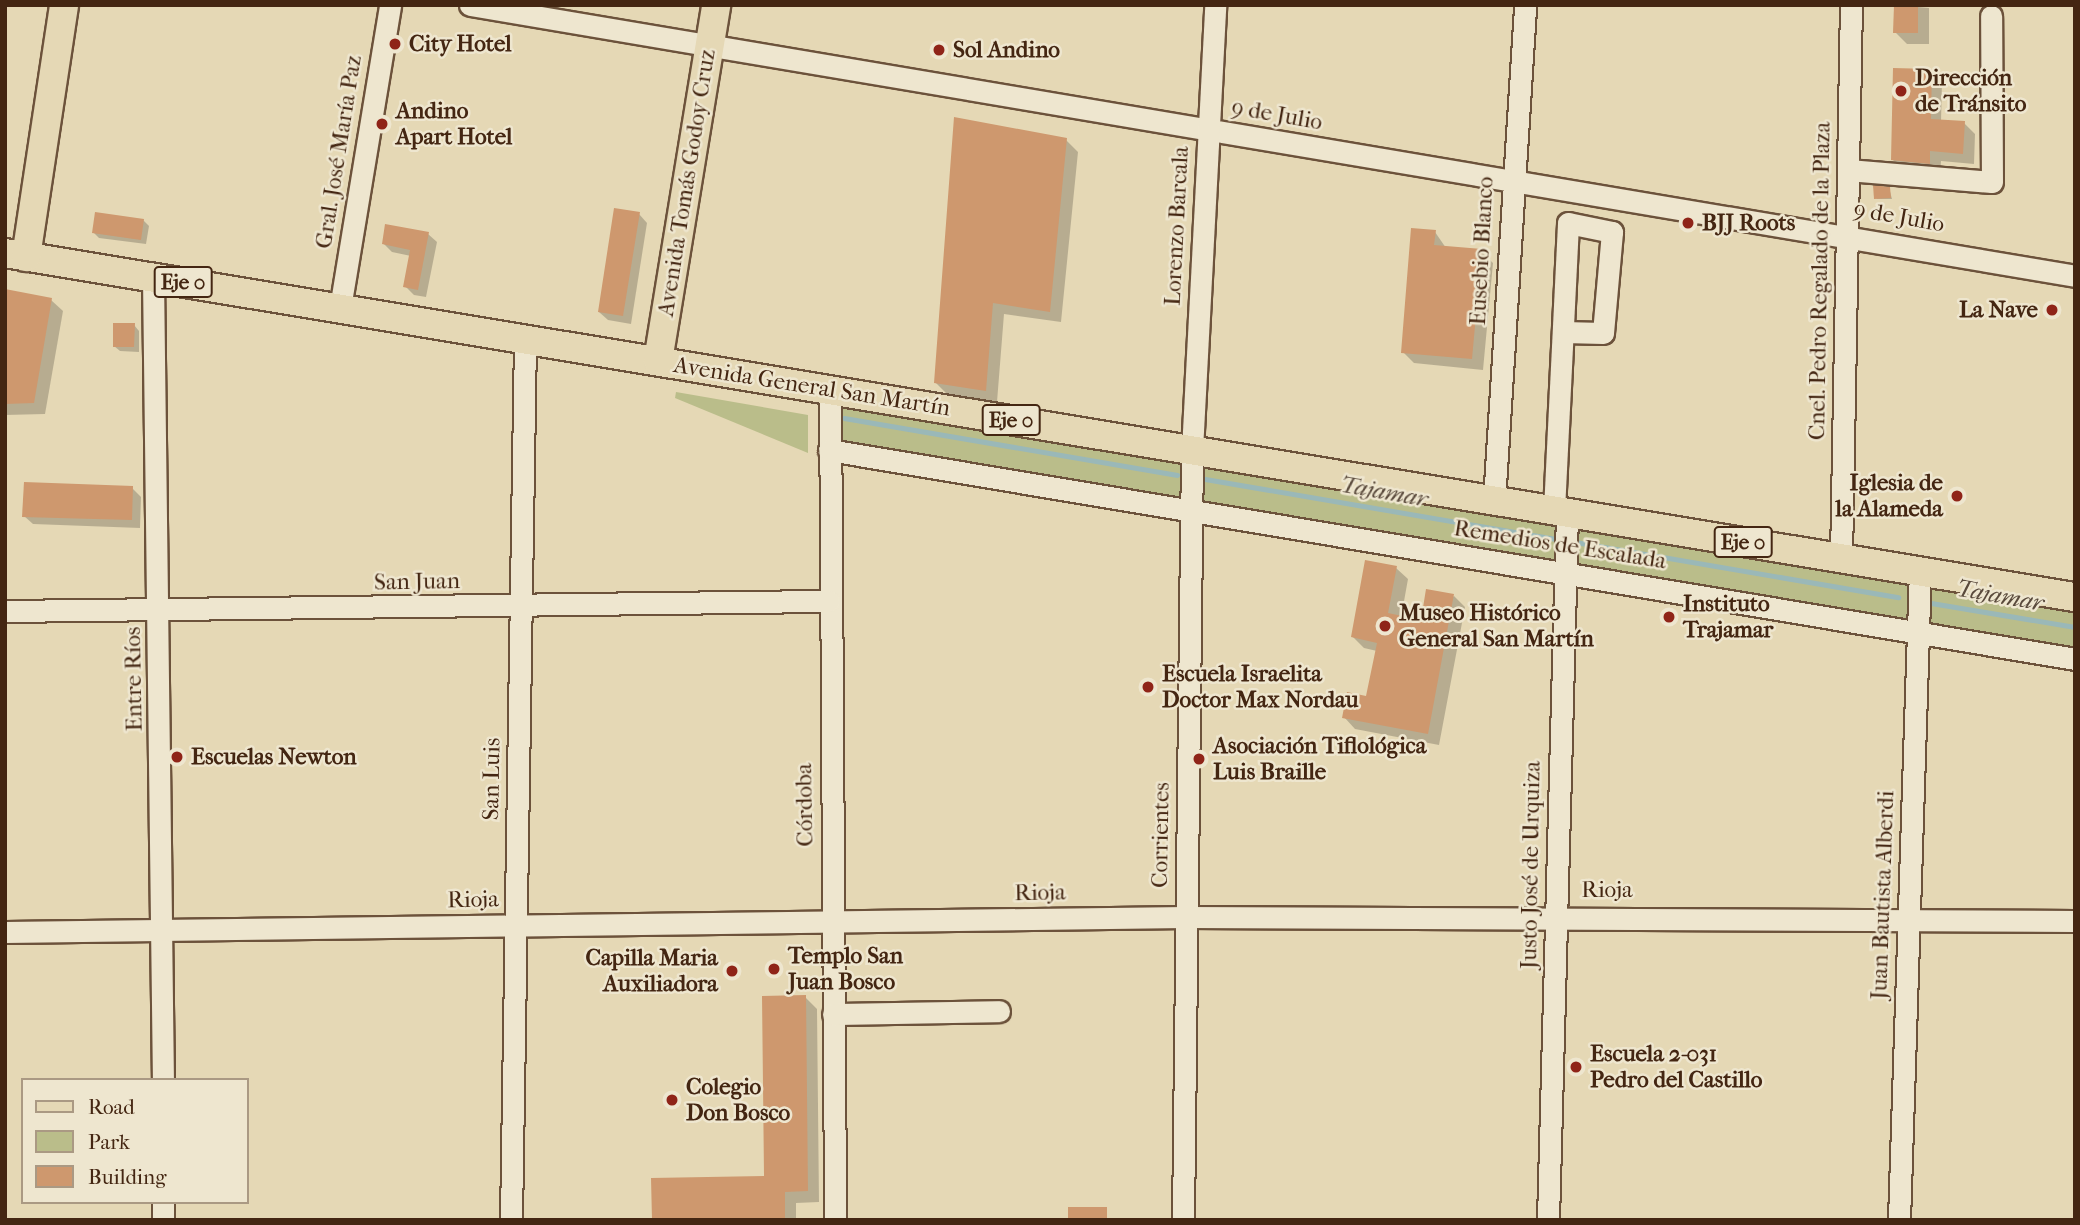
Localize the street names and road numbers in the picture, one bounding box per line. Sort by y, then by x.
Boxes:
street label: Avenida Tomás Godoy Cruz [652,47,722,319]
street label: Gral. José María Paz [310,53,368,251]
street label: 9 de Julio [1229,93,1325,137]
street label: Cnel. Pedro Regalado de la Plaza [1803,122,1837,440]
street label: Lorenzo Barcala [1159,146,1195,306]
street label: Eusebio Blanco [1464,176,1500,326]
street label: 9 de Julio [1851,195,1947,239]
road number: Eje 0 [153,264,213,300]
street label: Avenida General San Martín [672,351,952,423]
road number: Eje 0 [981,402,1041,438]
street label: Remedios de Escalada [1452,515,1668,575]
road number: Eje 0 [1713,524,1773,560]
street label: San Juan [374,567,460,597]
street label: Entre Ríos [119,626,149,732]
street label: San Luis [477,737,507,821]
street label: Justo José de Urquiza [1515,761,1547,969]
street label: Córdoba [790,763,820,847]
street label: Corrientes [1146,782,1176,888]
street label: Juan Bautista Alberdi [1866,790,1900,1000]
street label: Rioja [1581,876,1633,904]
street label: Rioja [1014,879,1066,907]
street label: Rioja [447,886,499,914]

